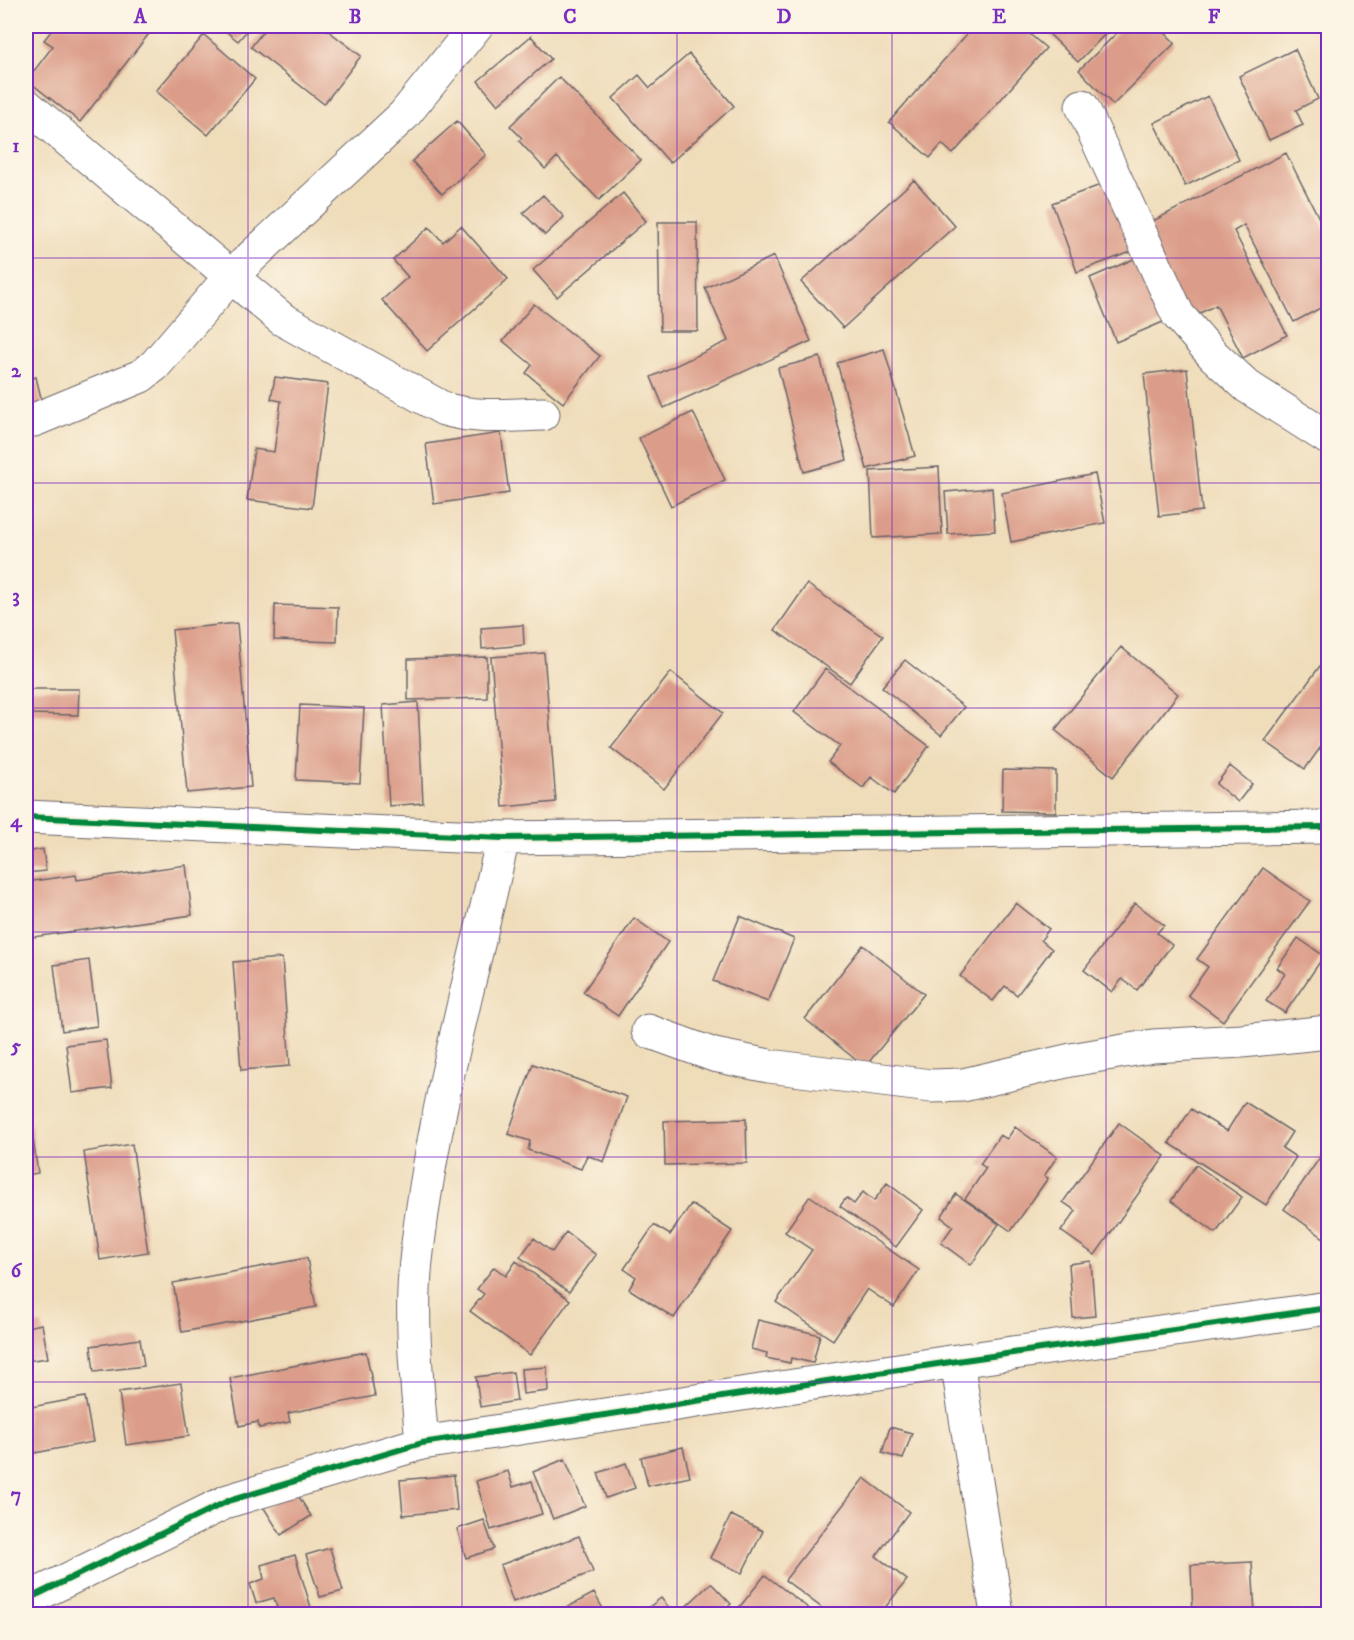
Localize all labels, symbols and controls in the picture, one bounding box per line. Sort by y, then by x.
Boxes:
text: A [133,5,148,30]
text: B [349,5,361,30]
text: C [563,5,577,30]
text: D [777,5,792,30]
text: E [992,5,1006,30]
text: F [1208,5,1221,30]
text: 1 [12,134,20,159]
text: 2 [11,359,22,384]
text: 3 [12,584,20,609]
text: 4 [10,809,23,834]
text: 5 [10,1034,21,1059]
text: 6 [11,1259,23,1284]
text: 7 [11,1483,21,1508]

